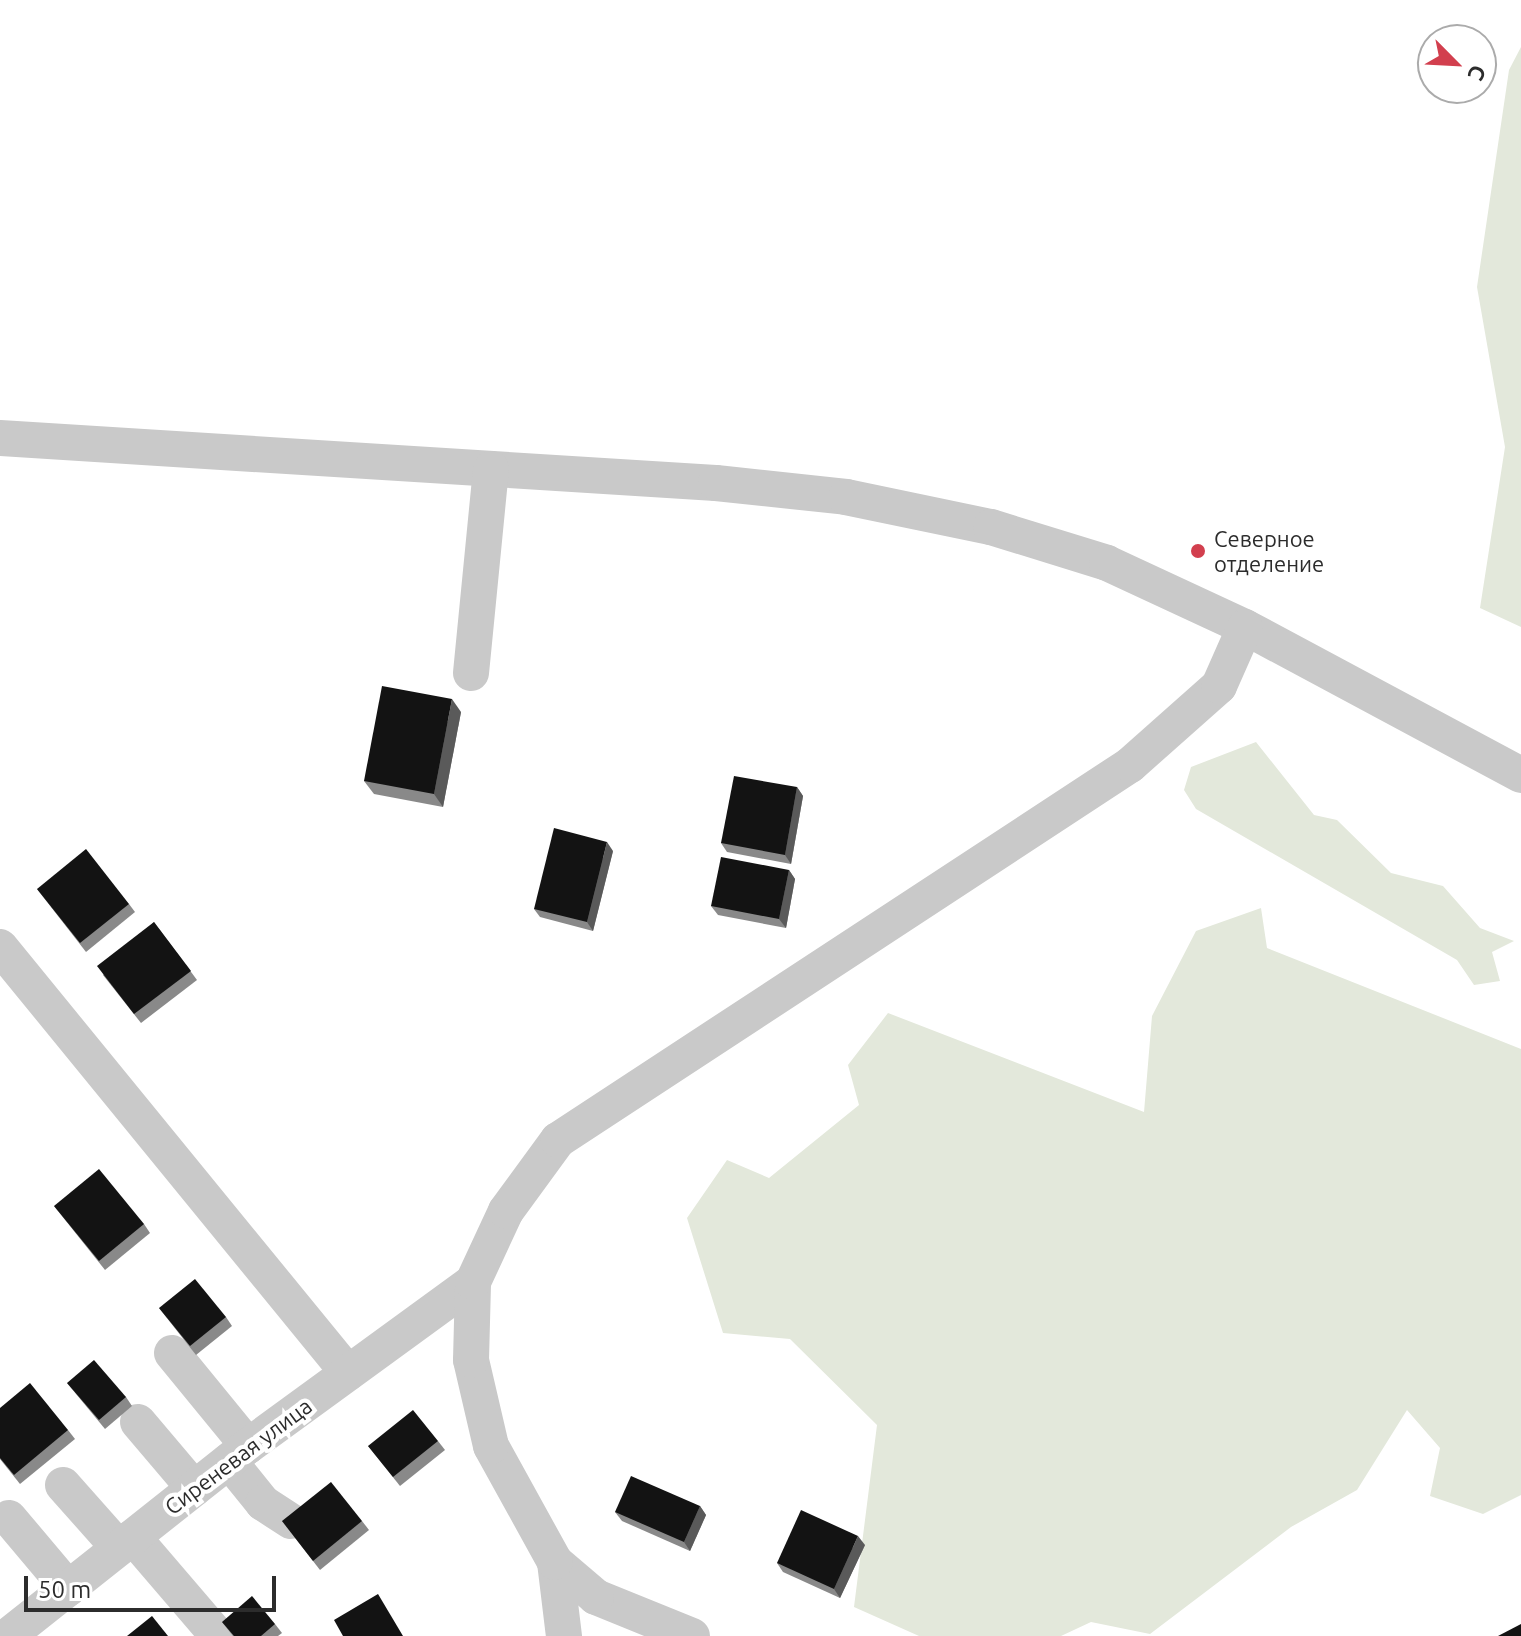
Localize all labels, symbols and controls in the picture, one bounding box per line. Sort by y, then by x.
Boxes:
north arrow [1417,24,1497,104]
text: С [1463,62,1492,85]
place label: Северное отделение [1214,525,1324,576]
marker: Северное отделение [1189,542,1207,560]
street label: Сиреневая улица [159,1392,317,1520]
scale bar [28,1560,280,1610]
text: 50 m [38,1576,91,1603]

